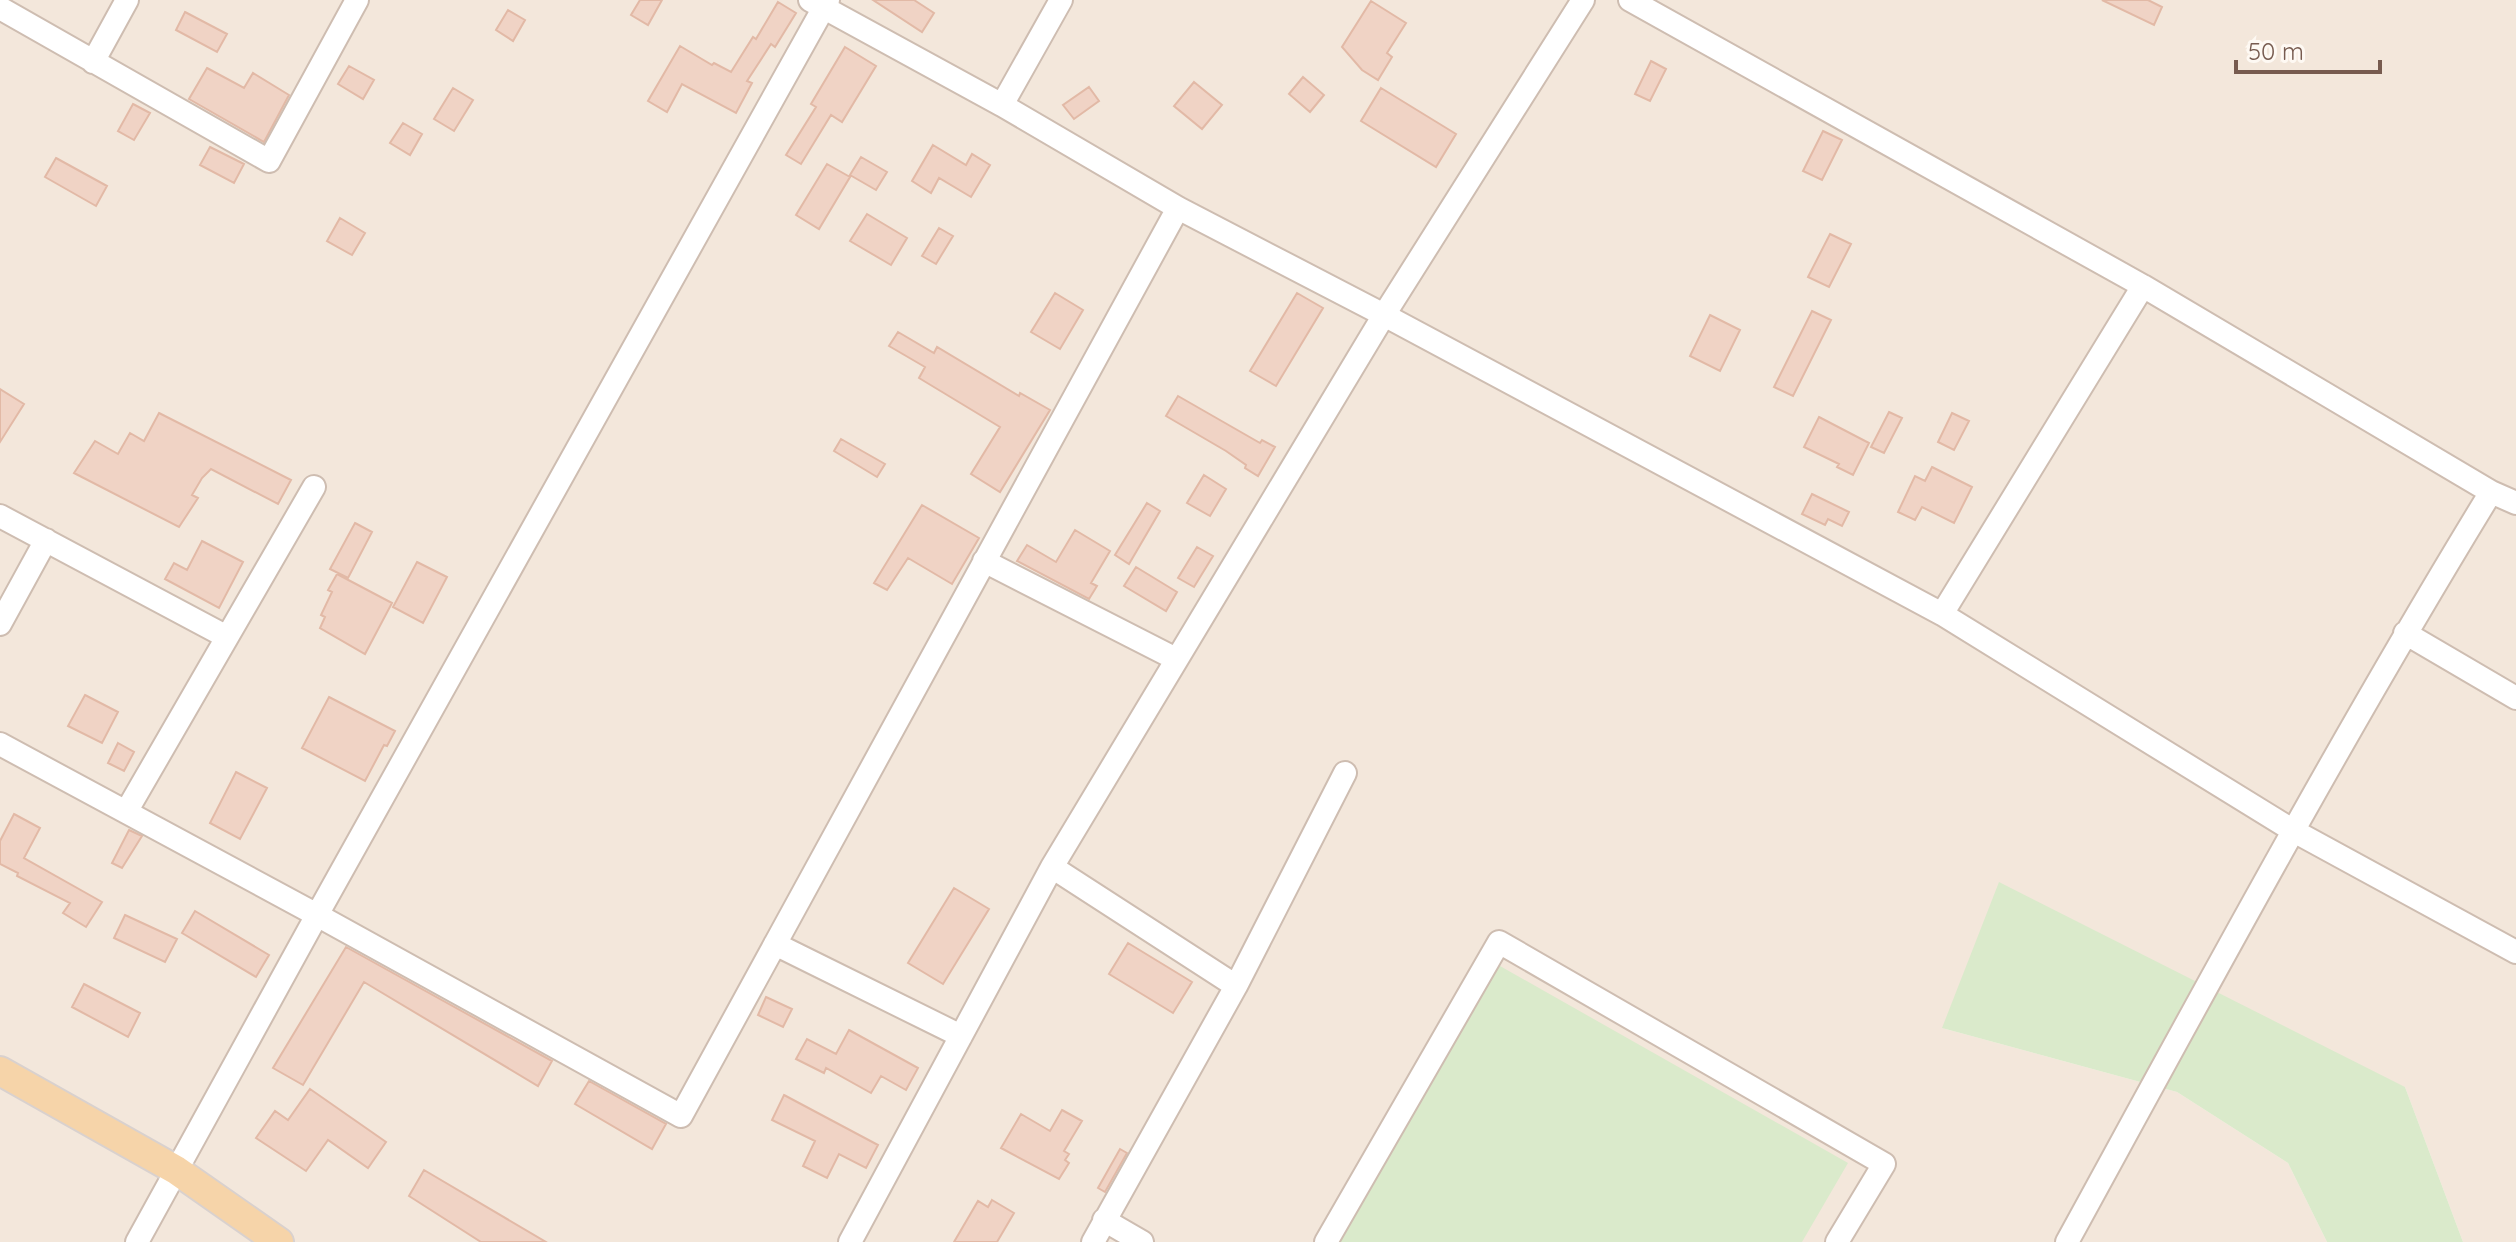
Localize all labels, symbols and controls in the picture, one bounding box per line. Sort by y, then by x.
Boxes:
scale bar [2236,24,2380,74]
text: 50 m [2248,36,2304,66]

